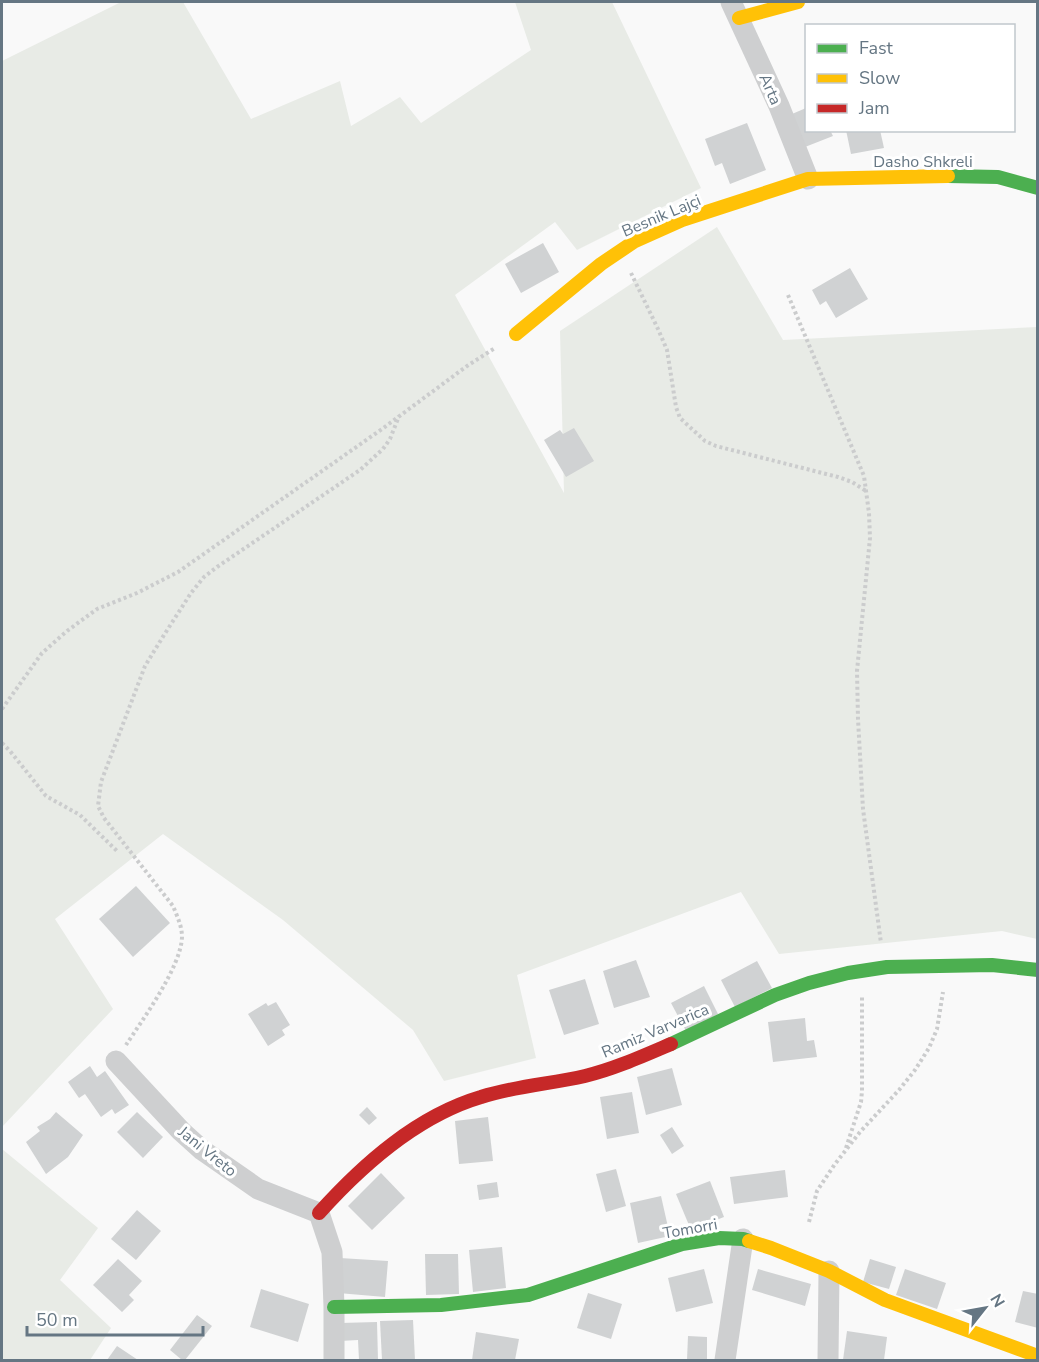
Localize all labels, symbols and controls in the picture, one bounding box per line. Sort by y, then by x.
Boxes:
legend [805,24,1015,132]
text: Fast [859,36,894,60]
text: Slow [859,66,900,90]
street label: Arta [754,70,787,108]
text: Jam [858,96,890,120]
street label: Dasho Shkreli [873,151,973,173]
street label: Besnik Lajçi [618,189,704,242]
street label: Ramiz Varvarica [598,998,712,1063]
street label: Jani Vreto [173,1121,241,1182]
street label: Tomorri [661,1213,719,1245]
north arrow [955,1278,1015,1338]
text: N [984,1290,1010,1312]
scale bar [27,1299,202,1337]
text: 50 m [36,1308,78,1332]

